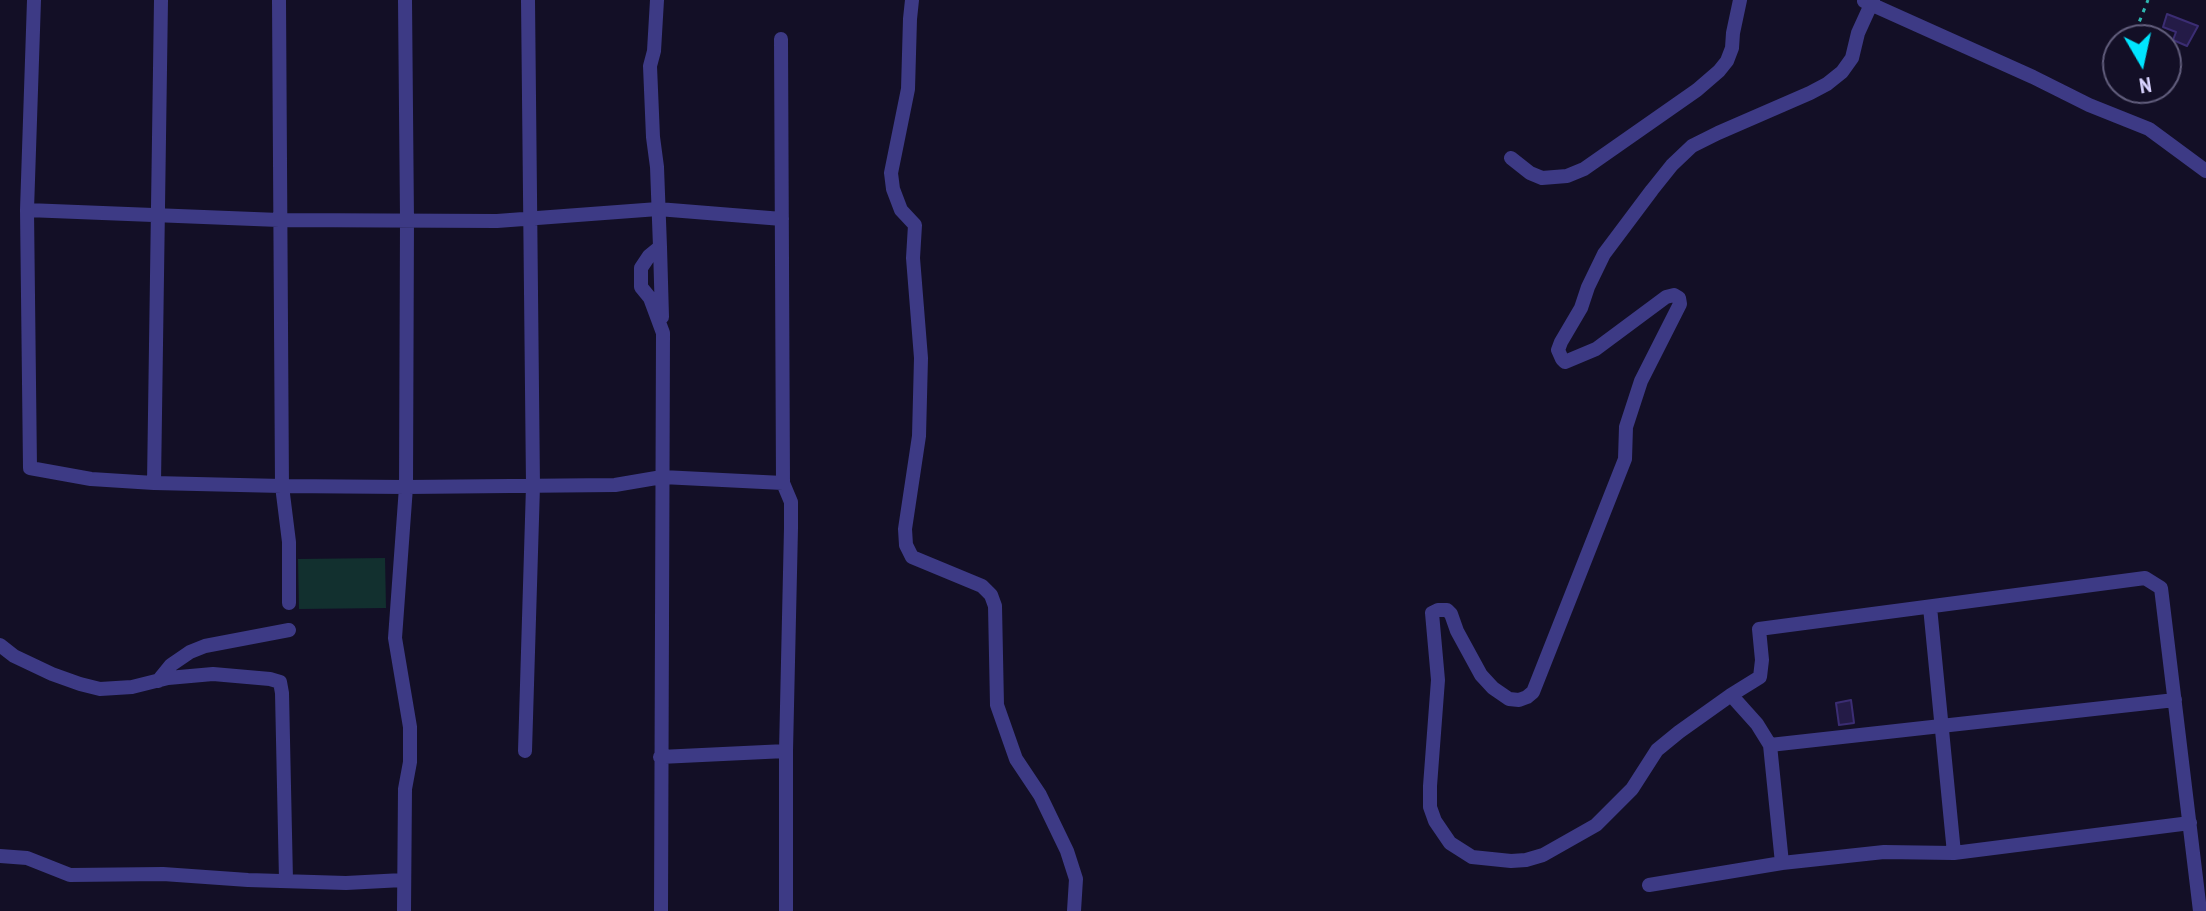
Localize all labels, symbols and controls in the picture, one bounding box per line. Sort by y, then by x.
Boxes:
north arrow [2102,24,2182,104]
text: N [2137,71,2154,100]

